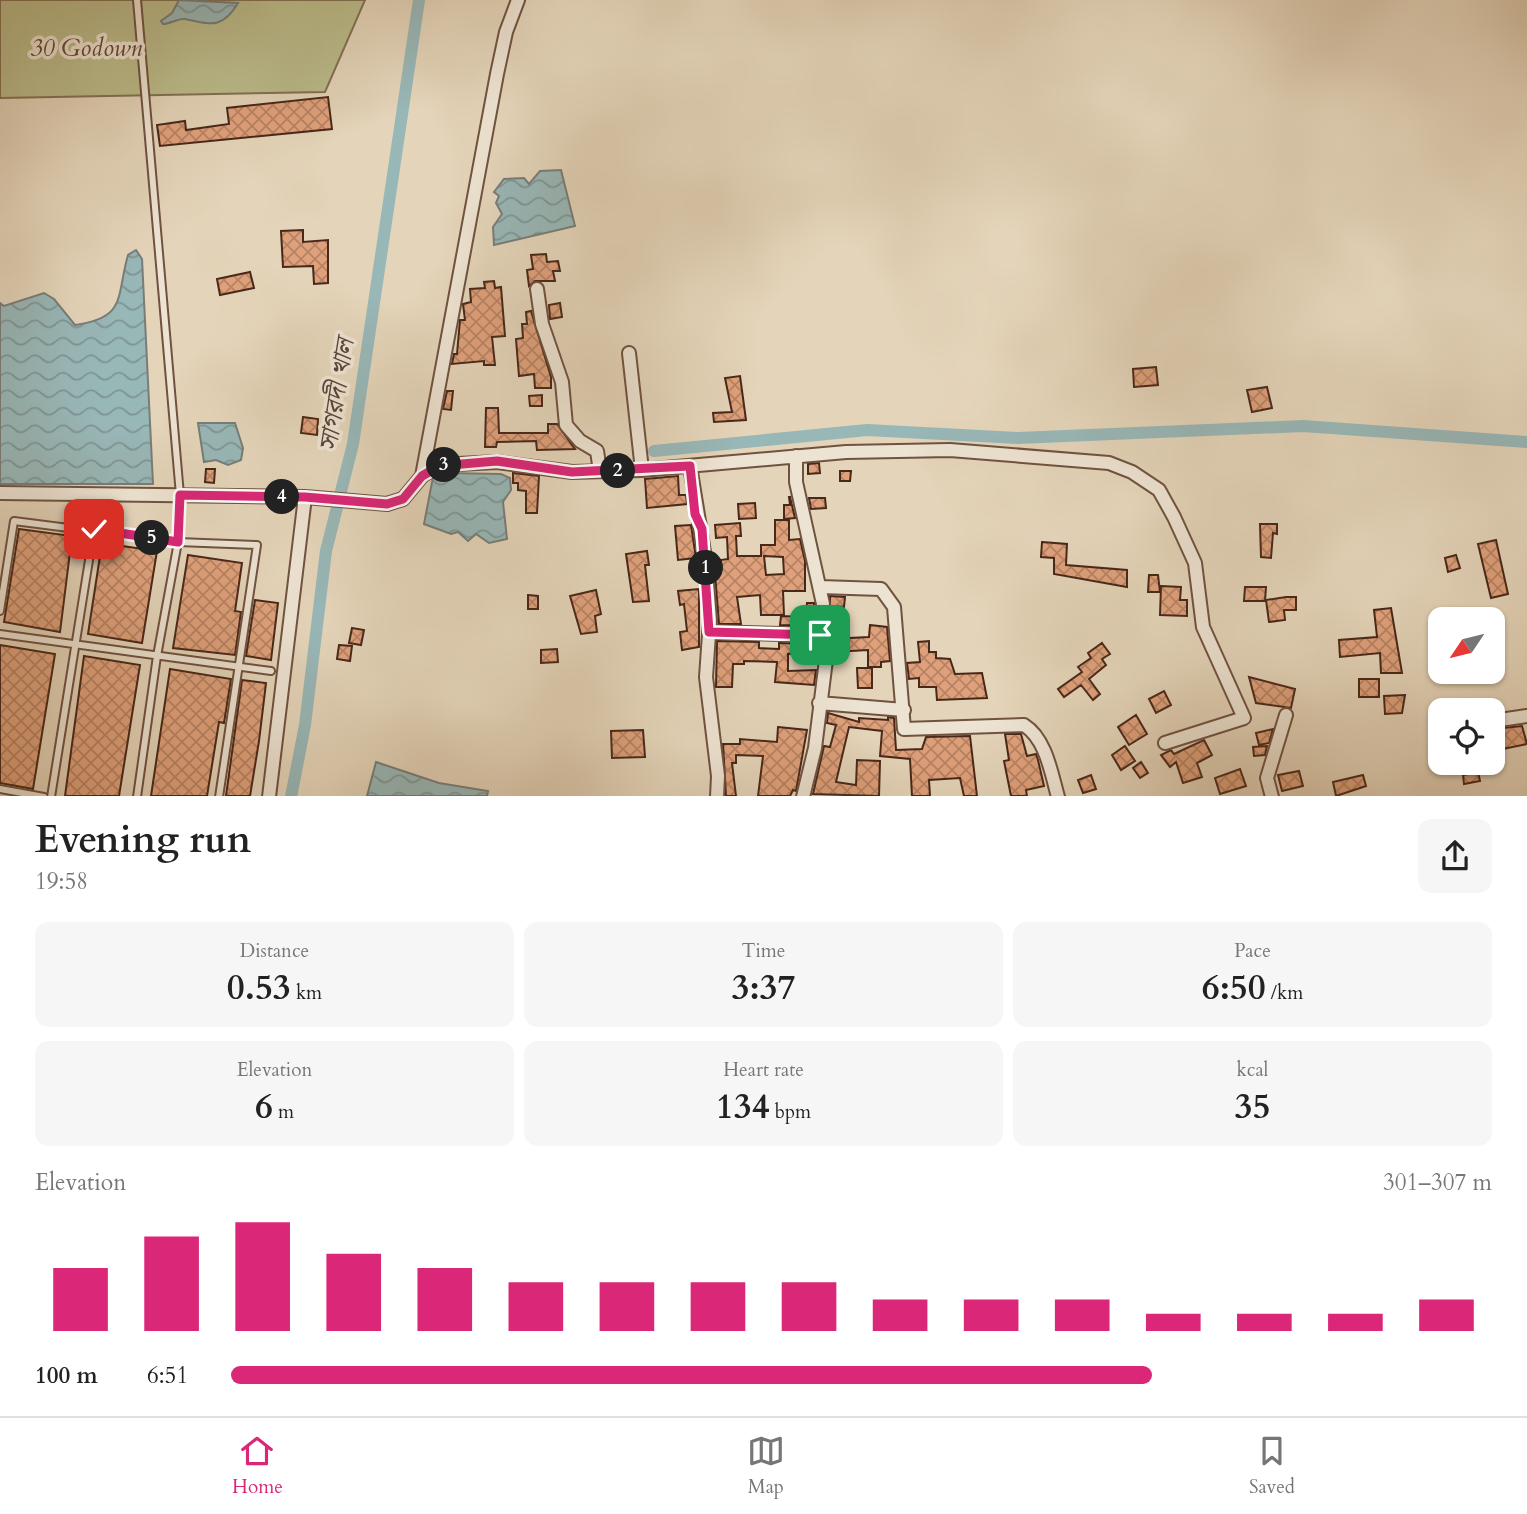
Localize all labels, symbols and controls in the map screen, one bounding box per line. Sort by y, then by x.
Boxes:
park label: 30 Godown [30,32,143,65]
water label: সাগরদী খাল [310,332,363,454]
pin: 3 [426,448,462,482]
text: 3 [439,451,448,477]
pin: 2 [600,454,636,489]
text: 2 [613,457,622,483]
pin: 4 [264,480,300,514]
text: 4 [277,483,286,509]
pin [64,499,124,559]
icon: check [75,510,113,548]
pin: 5 [134,520,170,556]
text: 5 [147,524,156,550]
pin: 1 [688,550,724,586]
text: 1 [701,554,710,580]
pin [790,605,850,665]
north arrow [1428,607,1505,684]
map controls [1428,607,1505,775]
icon: arrive [801,616,839,654]
button: locate [1428,698,1505,775]
text: Evening run [35,814,251,866]
button: share [1418,819,1492,893]
text: 19:58 [35,866,88,897]
text: Distance [240,938,309,964]
text: Time [742,938,785,964]
text: Pace [1234,938,1271,964]
text: 0.53 [227,964,291,1012]
text: 3:37 [732,964,795,1012]
text: 6:50 [1202,964,1266,1012]
text: km [291,980,322,1006]
text: /km [1266,980,1303,1006]
text: Elevation [237,1057,312,1083]
text: Heart rate [723,1057,804,1083]
text: kcal [1237,1057,1268,1083]
text: 6 [255,1083,273,1131]
text: 134 [716,1083,770,1131]
text: 35 [1235,1083,1270,1131]
text: m [273,1099,294,1125]
text: bpm [770,1099,811,1125]
text: Elevation [35,1167,126,1198]
text: 301–307 m [1383,1167,1492,1198]
text: 100 m [35,1360,98,1391]
text: 6:51 [147,1360,188,1391]
tab: Home [232,1432,283,1500]
tab: Map [747,1432,785,1500]
tab: Saved [1249,1432,1295,1500]

